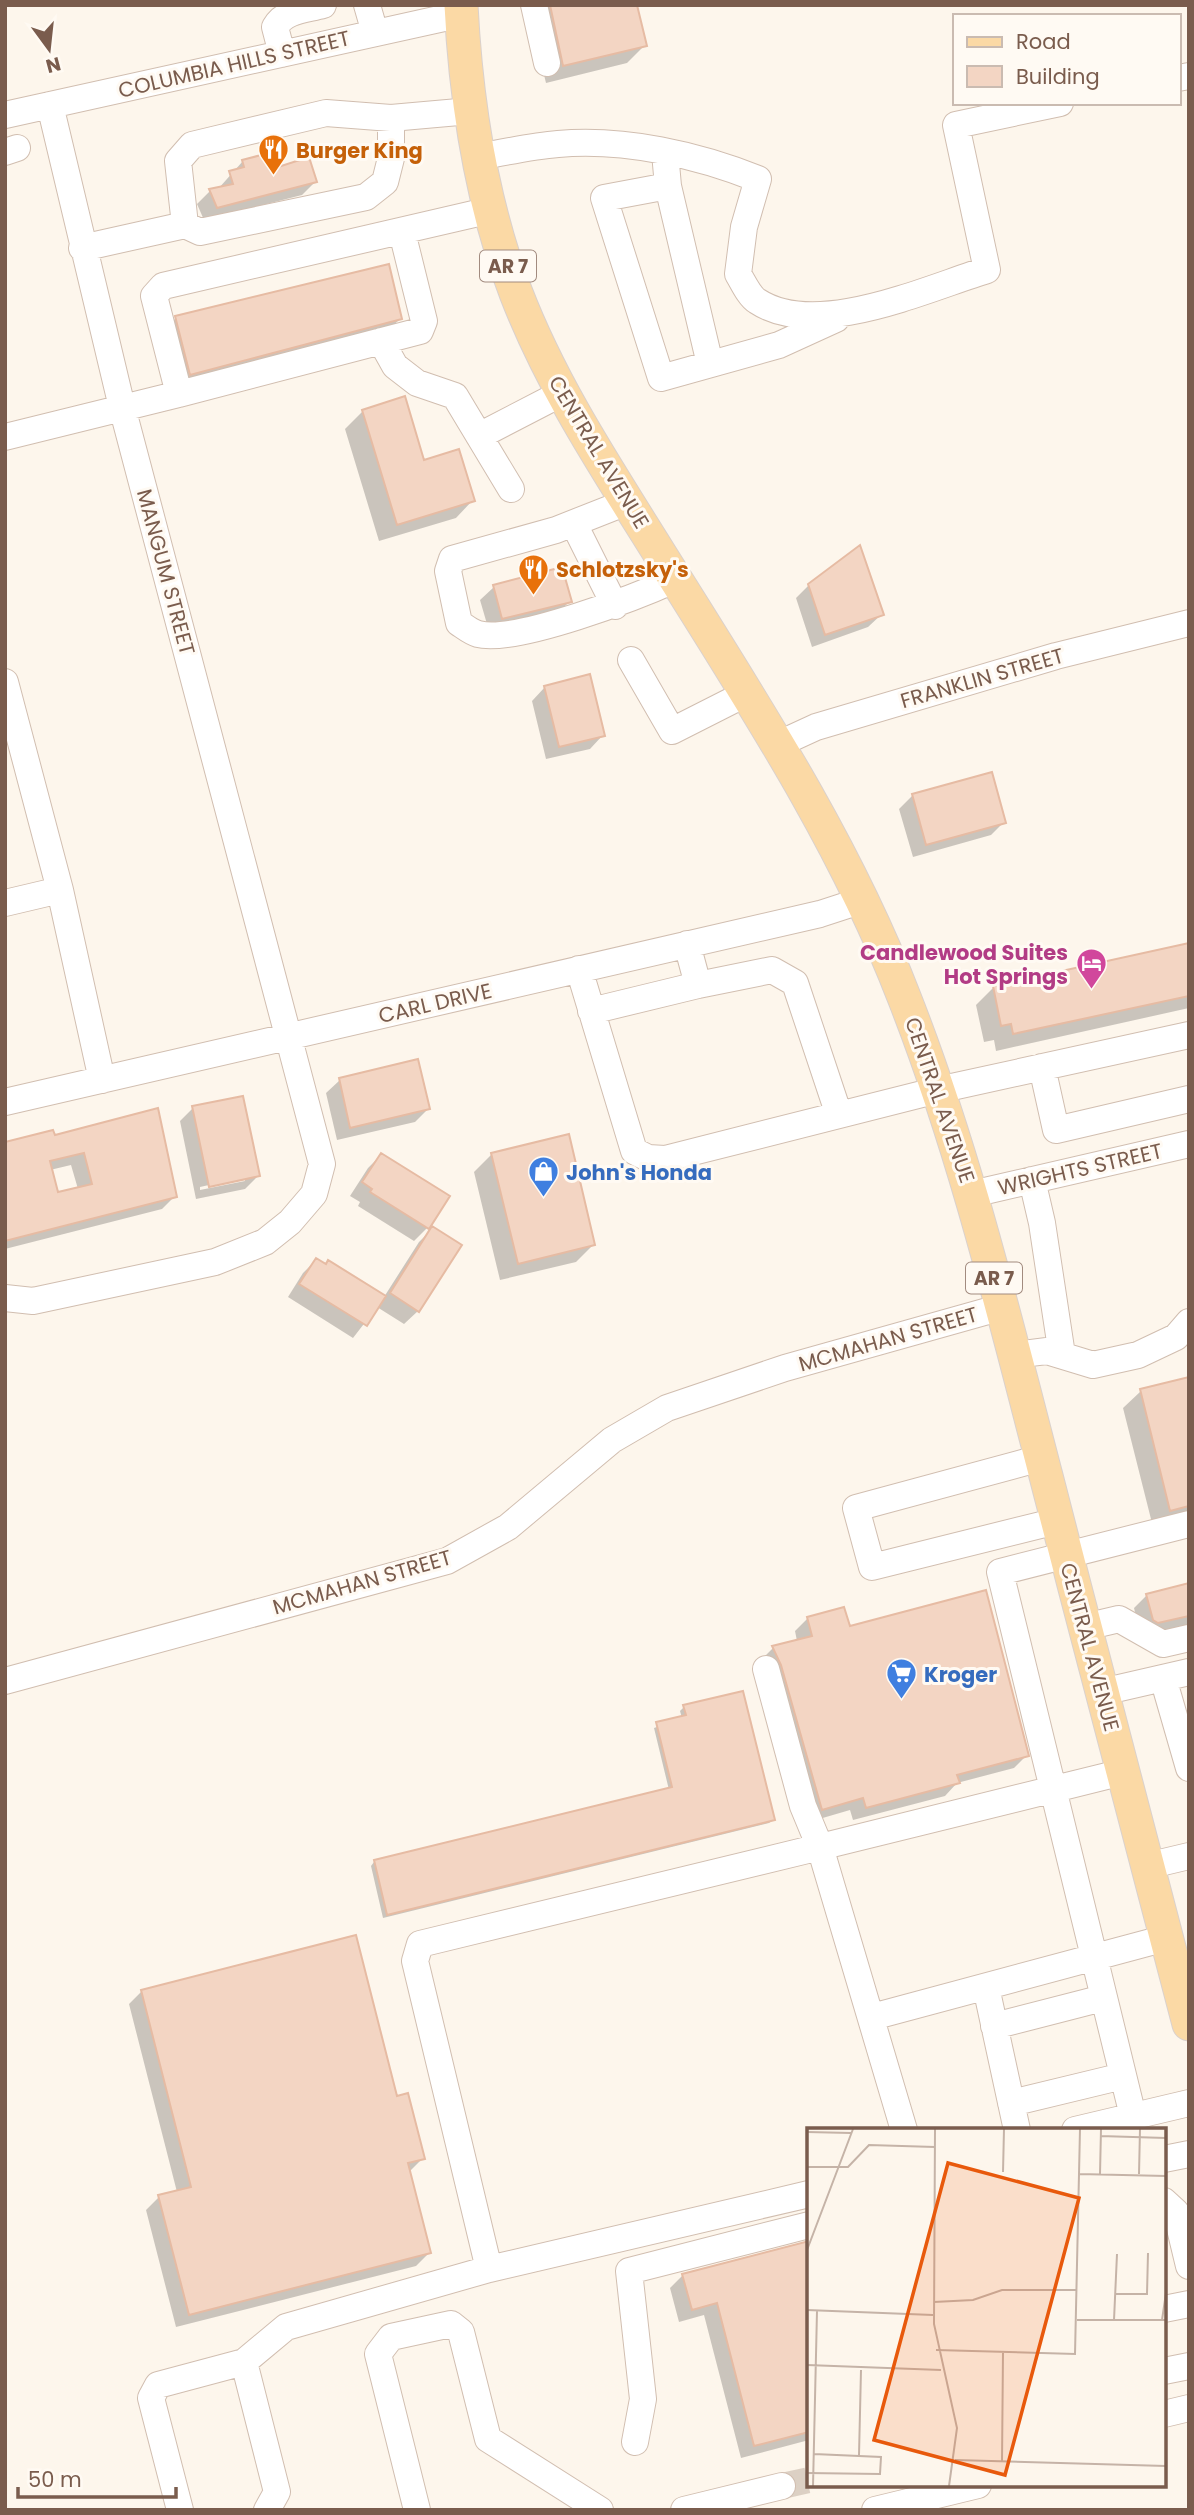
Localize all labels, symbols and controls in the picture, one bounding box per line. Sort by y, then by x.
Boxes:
north arrow [14,14,84,84]
legend [953,14,1180,105]
street label: COLUMBIA HILLS STREET [115,23,353,105]
text: Road [1016,27,1071,56]
text: N [43,50,64,80]
text: Building [1016,62,1100,91]
restaurant icon: Burger King [256,133,290,177]
place label: Burger King [296,136,423,165]
road number: AR 7 [480,250,536,282]
street label: CENTRAL AVENUE [542,370,656,534]
street label: MANGUM STREET [130,486,202,658]
restaurant icon: Schlotzsky's [516,552,550,596]
place label: Schlotzsky's [556,555,689,584]
street label: FRANKLIN STREET [897,641,1067,715]
place label: Candlewood Suites Hot Springs [860,938,1068,991]
hotel icon: Candlewood Suites Hot Springs [1074,947,1108,991]
street label: CARL DRIVE [375,976,495,1030]
street label: CENTRAL AVENUE [898,1013,982,1187]
street label: WRIGHTS STREET [995,1136,1165,1202]
shop icon: John's Honda [526,1155,560,1199]
place label: John's Honda [566,1158,712,1187]
road number: AR 7 [966,1262,1022,1294]
street label: MCMAHAN STREET [795,1300,981,1378]
street label: MCMAHAN STREET [269,1543,455,1621]
street label: CENTRAL AVENUE [1054,1559,1126,1735]
supermarket icon: Kroger [884,1657,918,1701]
place label: Kroger [924,1660,997,1689]
inset map [807,2128,1166,2487]
scale bar [18,2456,175,2500]
text: 50 m [28,2465,82,2494]

